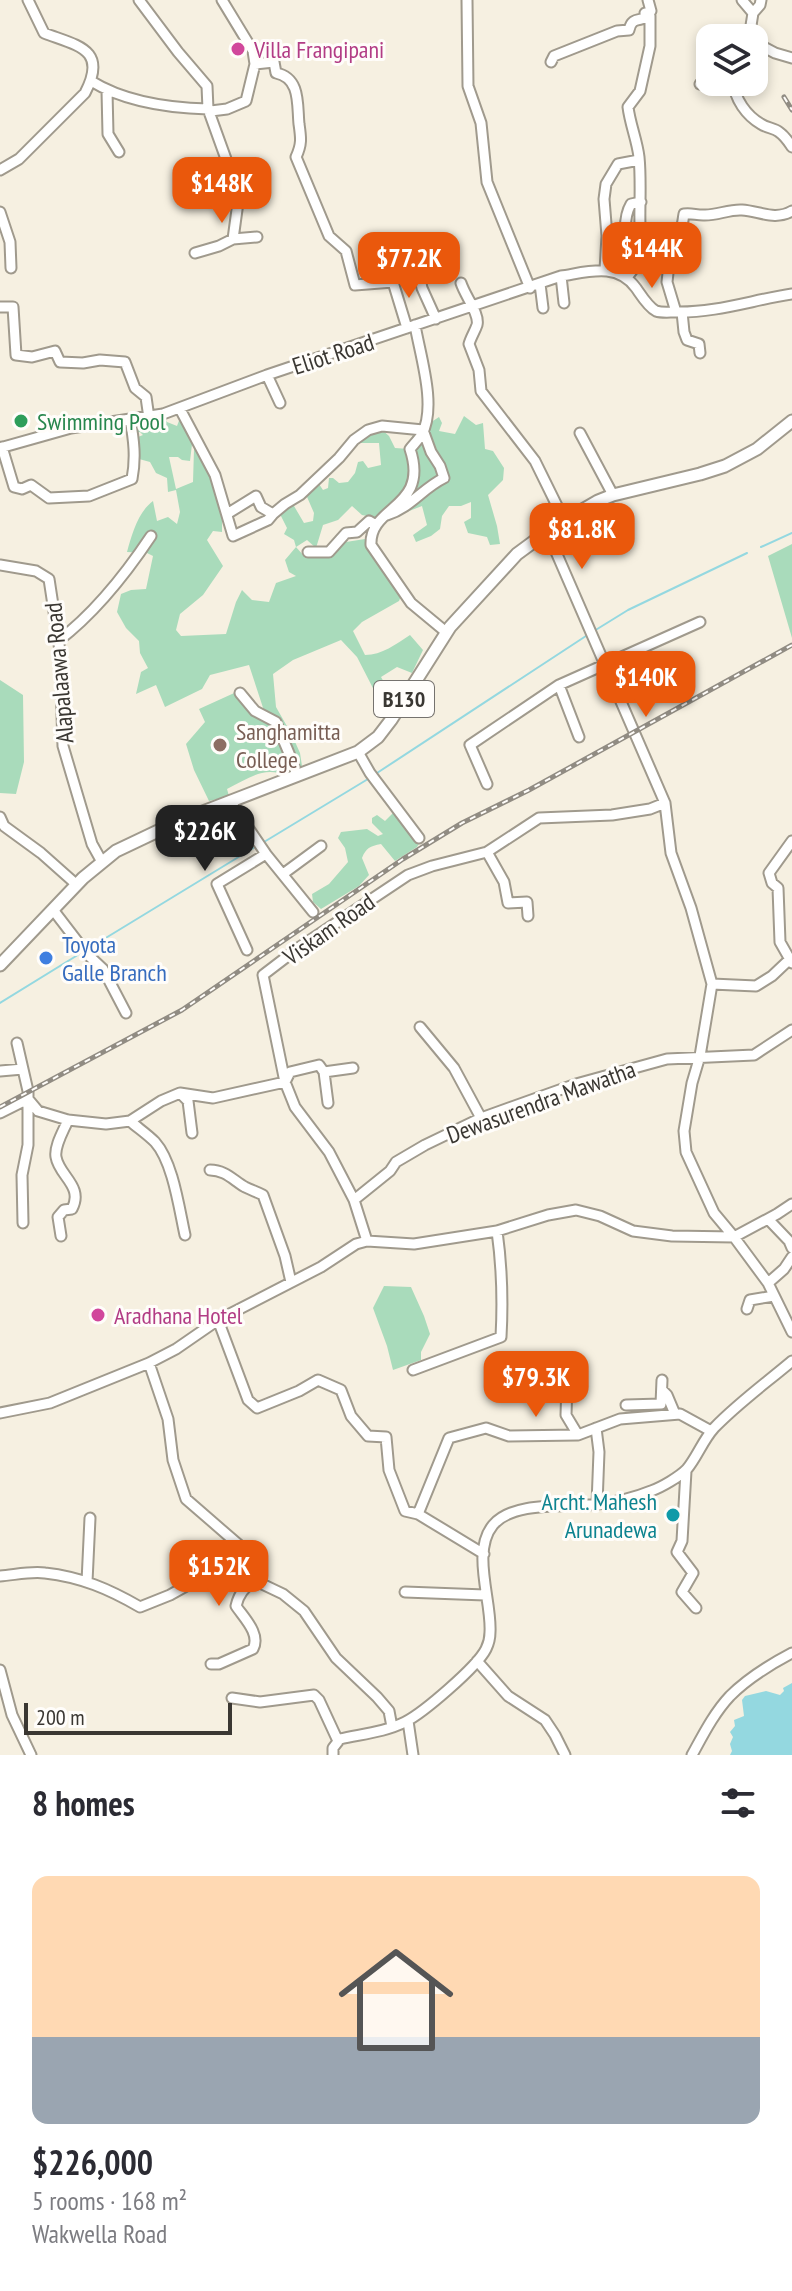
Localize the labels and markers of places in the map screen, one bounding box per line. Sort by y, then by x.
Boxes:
place label: Villa Frangipani [253,34,384,65]
marker: Villa Frangipani [229,40,247,58]
pin: $148K [166,157,278,225]
pin: $144K [596,222,708,290]
pin: $77.2K [344,232,474,300]
place label: Swimming Pool [37,406,166,437]
marker: Swimming Pool [12,412,30,430]
pin: $81.8K [517,503,647,571]
pin: $140K [590,651,702,719]
place label: Sanghamitta College [236,716,341,775]
marker: Sanghamitta College [211,736,229,754]
pin: $226K [149,805,261,873]
place label: Toyota Galle Branch [62,929,167,988]
marker: Toyota Galle Branch [37,949,55,967]
place label: Aradhana Hotel [114,1300,243,1331]
marker: Aradhana Hotel [89,1306,107,1324]
pin: $79.3K [471,1351,601,1419]
place label: Archt. Mahesh Arunadewa [542,1486,657,1545]
marker: Archt. Mahesh Arunadewa [664,1506,682,1524]
pin: $152K [163,1540,275,1608]

